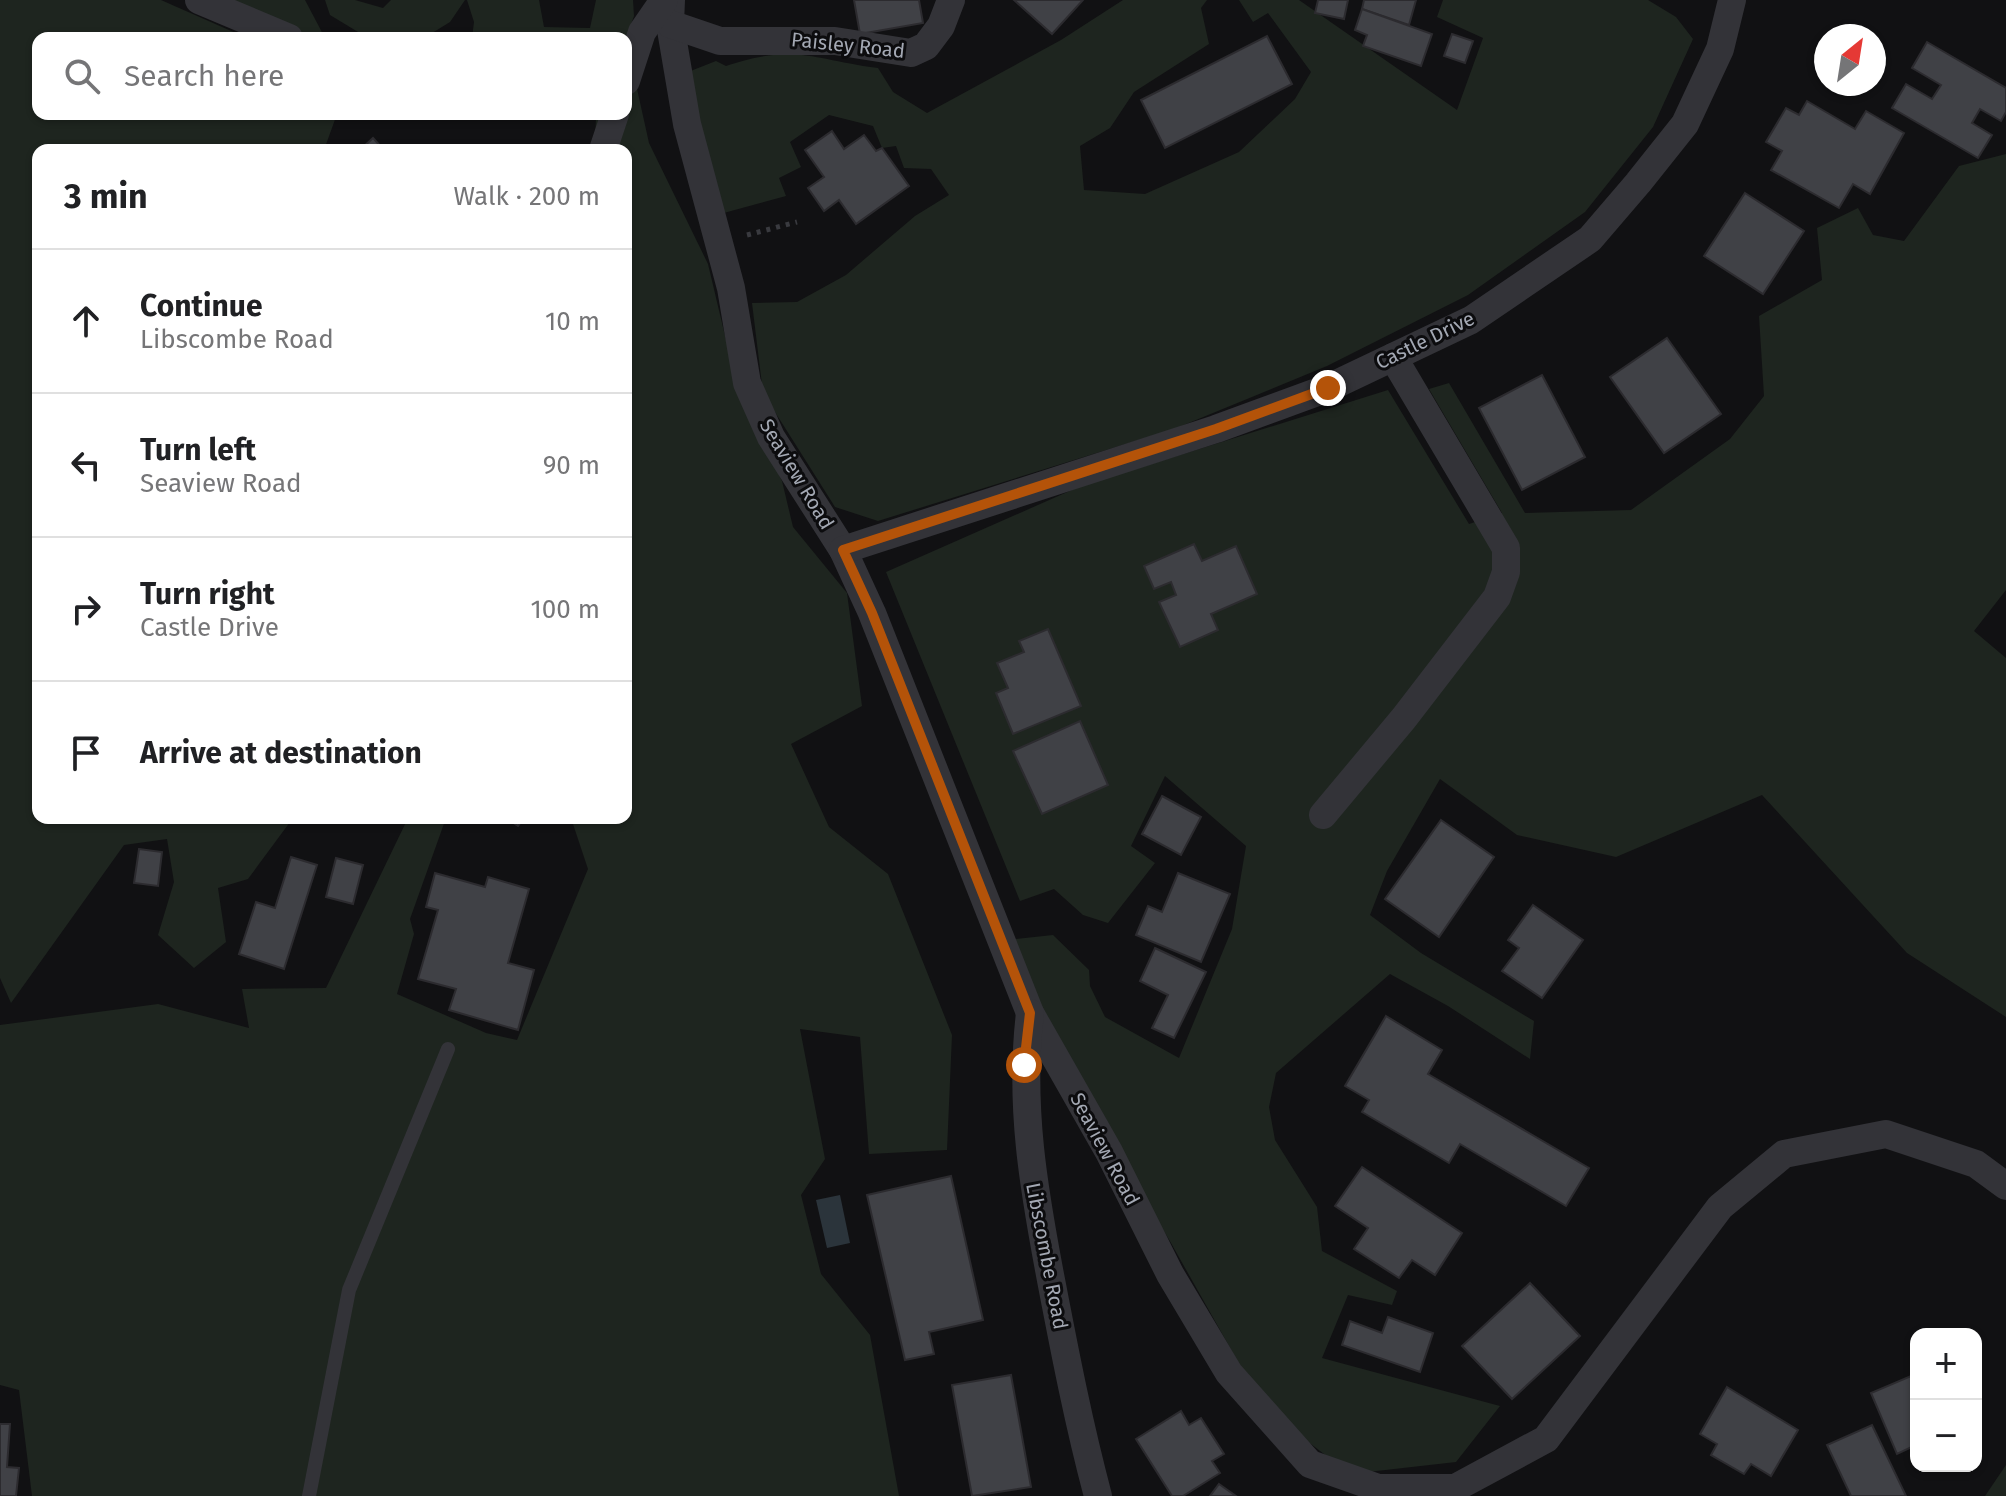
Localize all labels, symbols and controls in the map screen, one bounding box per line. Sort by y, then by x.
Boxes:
north arrow [1814,24,1886,96]
street label: Paisley Road [790,27,906,63]
search box [32,32,632,120]
icon: search [60,54,104,98]
text: Search here [124,58,284,94]
text: 3 min [64,176,148,217]
text: Walk · 200 m [453,181,600,212]
text: Continue [140,288,263,324]
icon: ahead [64,299,108,343]
text: 10 m [545,306,600,337]
street label: Castle Drive [1372,306,1478,374]
text: Libscombe Road [140,324,334,355]
route end [1310,370,1346,406]
street label: Seaview Road [755,415,839,533]
text: Turn left [140,432,256,468]
icon: left [64,443,108,487]
text: 90 m [543,450,600,481]
text: Seaview Road [140,468,302,499]
text: Turn right [140,576,275,612]
icon: right [64,587,108,631]
text: 100 m [531,594,600,625]
text: Castle Drive [140,612,279,643]
icon: arrive [64,731,108,775]
text: Arrive at destination [140,735,422,771]
route start [1006,1047,1042,1083]
street label: Seaview Road [1065,1088,1145,1210]
street label: Libscombe Road [1021,1181,1073,1331]
map controls [1910,1328,1982,1472]
button: + [1910,1328,1982,1400]
button: − [1910,1400,1982,1472]

